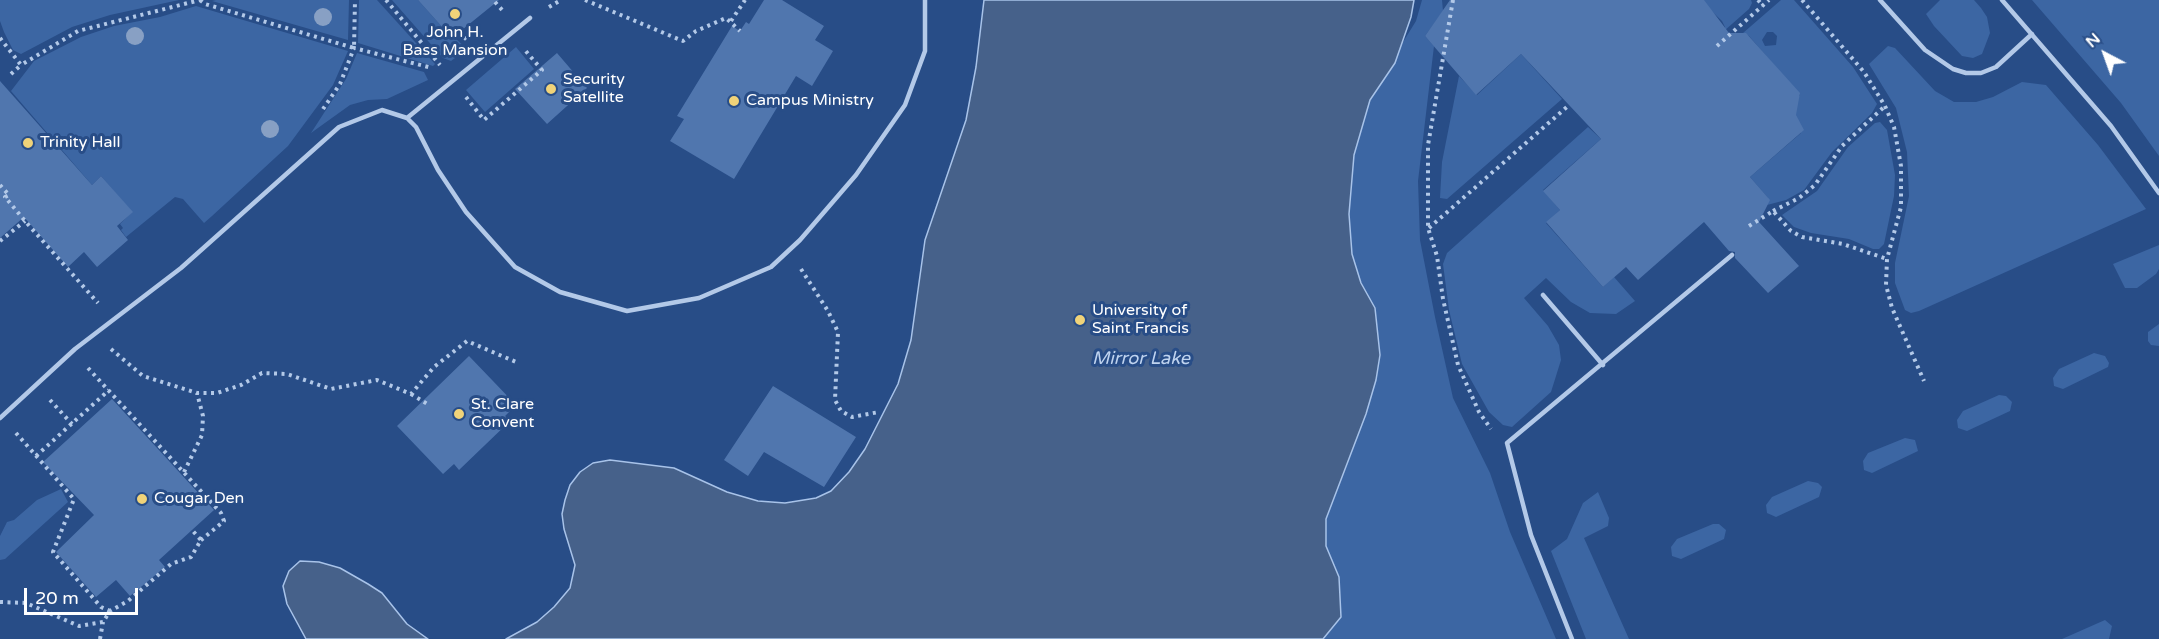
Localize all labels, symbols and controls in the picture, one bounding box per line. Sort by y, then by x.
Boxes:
marker: John H. Bass Mansion [448,7,462,21]
place label: John H. Bass Mansion [403,23,507,61]
north arrow [2075,24,2135,84]
text: N [2082,29,2105,52]
place label: Security Satellite [563,70,625,108]
marker: Security Satellite [544,82,558,96]
place label: Campus Ministry [746,91,874,111]
marker: Campus Ministry [727,94,741,108]
place label: Trinity Hall [40,133,120,153]
marker: Trinity Hall [21,136,35,150]
place label: University of Saint Francis [1092,301,1189,339]
marker: University of Saint Francis [1073,313,1087,327]
water label: Mirror Lake [1092,348,1190,370]
place label: St. Clare Convent [471,395,534,433]
marker: St. Clare Convent [452,407,466,421]
place label: Cougar Den [154,489,244,509]
marker: Cougar Den [135,492,149,506]
scale bar [27,576,141,614]
text: 20 m [35,587,79,609]

